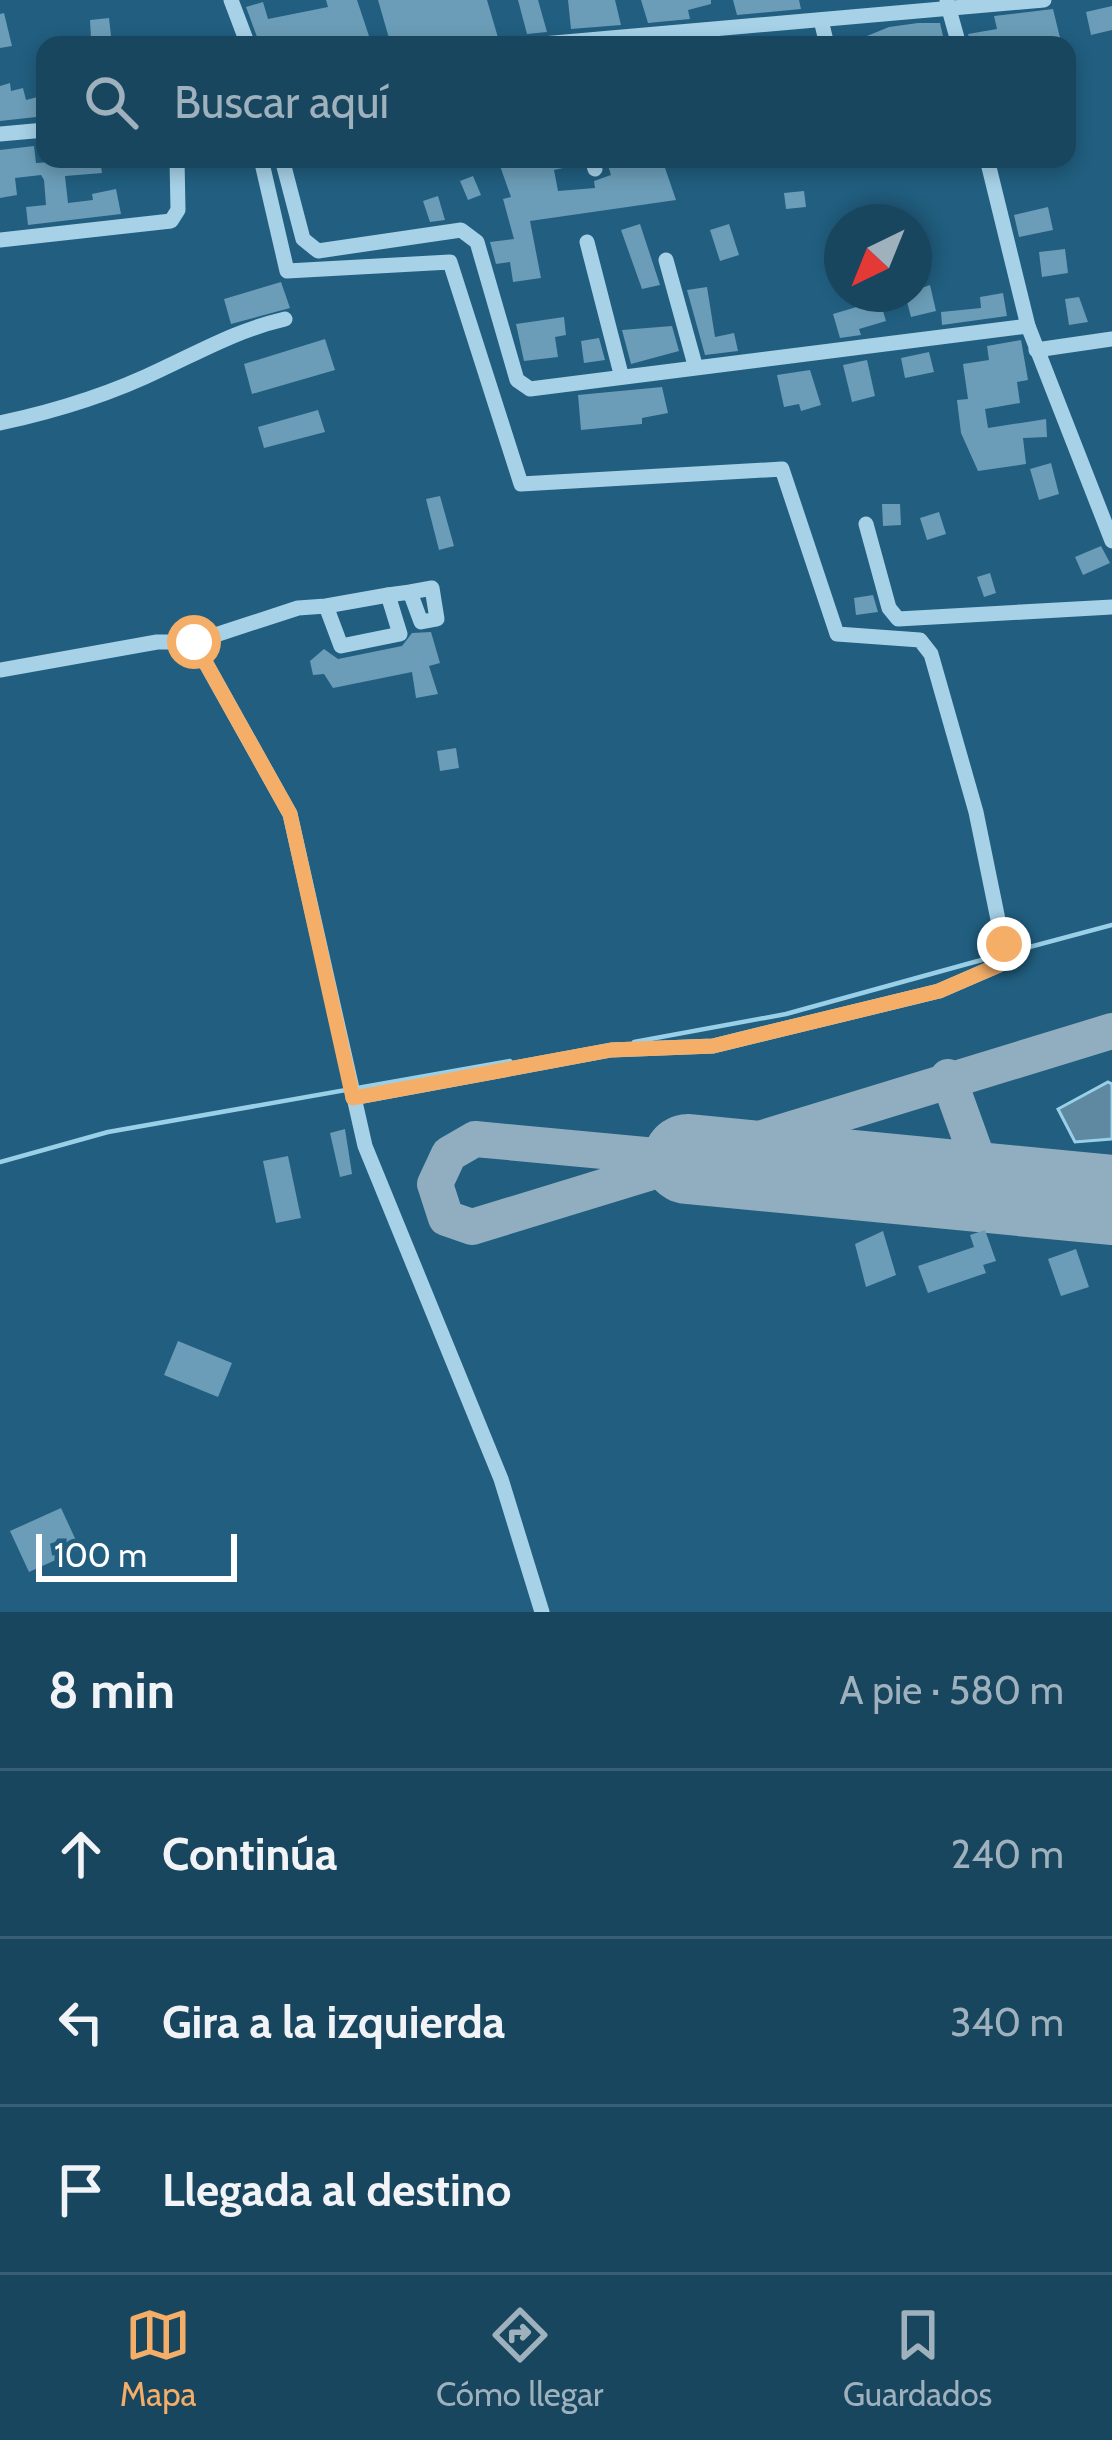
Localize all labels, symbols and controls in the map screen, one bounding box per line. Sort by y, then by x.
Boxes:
search box [36,36,1076,168]
icon: search [78,69,144,135]
text: Buscar aquí [174,75,389,129]
north arrow [824,204,932,312]
route start [167,615,221,669]
route end [977,917,1031,971]
scale bar [36,1528,237,1581]
text: 100 m [54,1535,147,1575]
text: 8 min [48,1659,175,1721]
text: A pie · 580 m [839,1666,1064,1714]
icon: ahead [48,1821,114,1887]
text: Continúa [162,1827,337,1881]
text: 240 m [951,1830,1064,1878]
icon: left [48,1989,114,2055]
text: Gira a la izquierda [162,1995,505,2049]
text: 340 m [950,1998,1064,2046]
icon: arrive [48,2157,114,2223]
text: Llegada al destino [162,2163,511,2217]
tab: Mapa [120,2302,196,2414]
tab: Cómo llegar [436,2302,603,2414]
tab: Guardados [843,2302,992,2414]

